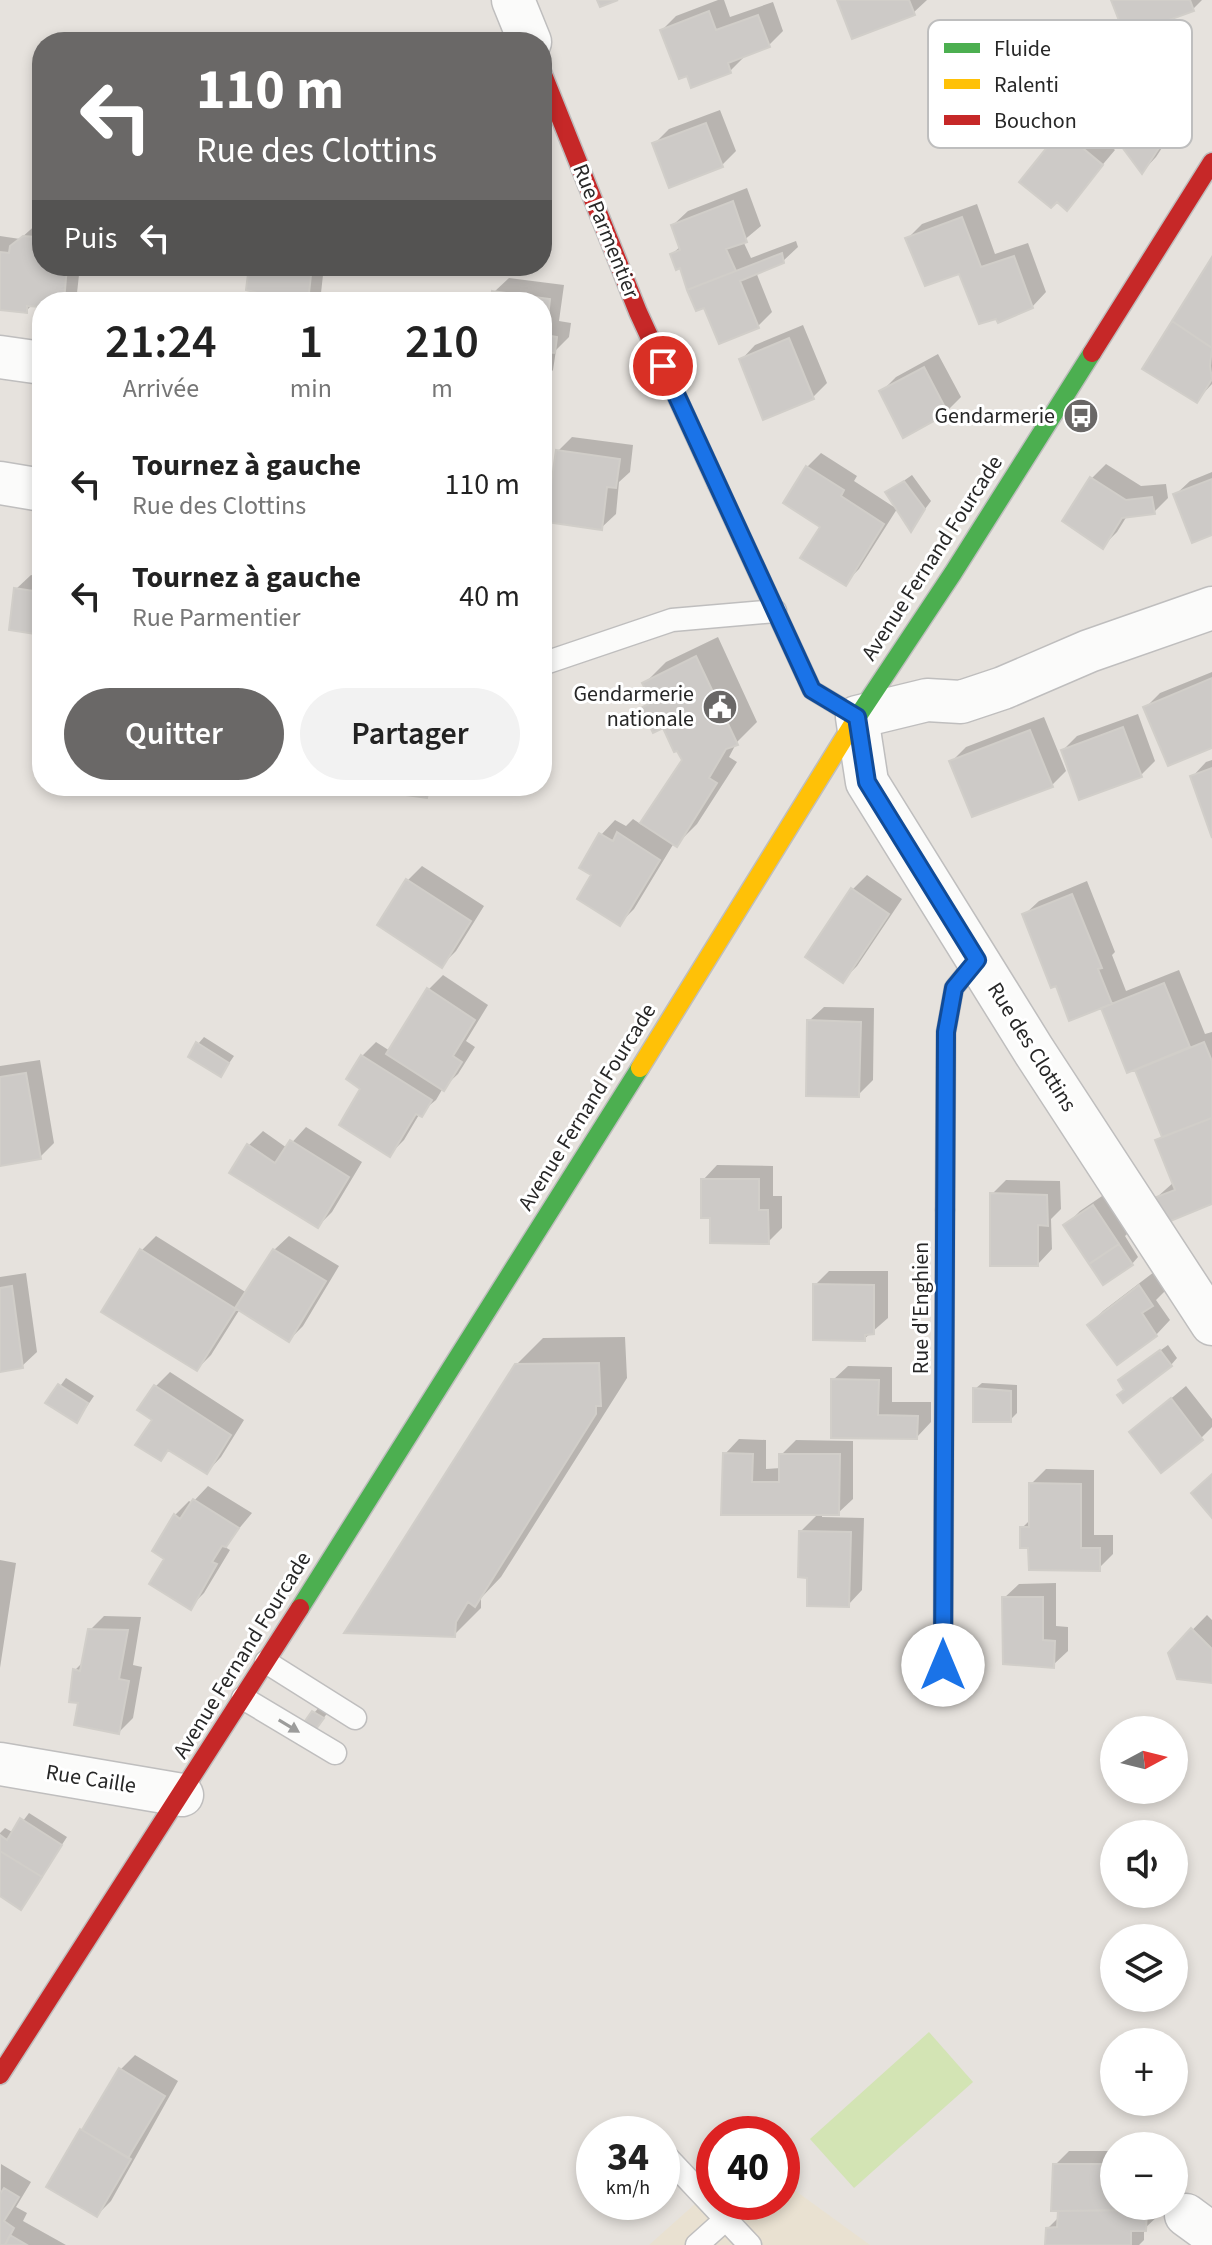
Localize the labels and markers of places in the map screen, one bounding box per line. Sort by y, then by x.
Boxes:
pin [629,332,697,400]
bus stop icon: Gendarmerie [1062,397,1100,435]
place label: Gendarmerie [934,400,1055,432]
place label: Gendarmerie nationale [573,678,694,735]
public building icon: Gendarmerie nationale [701,688,739,726]

